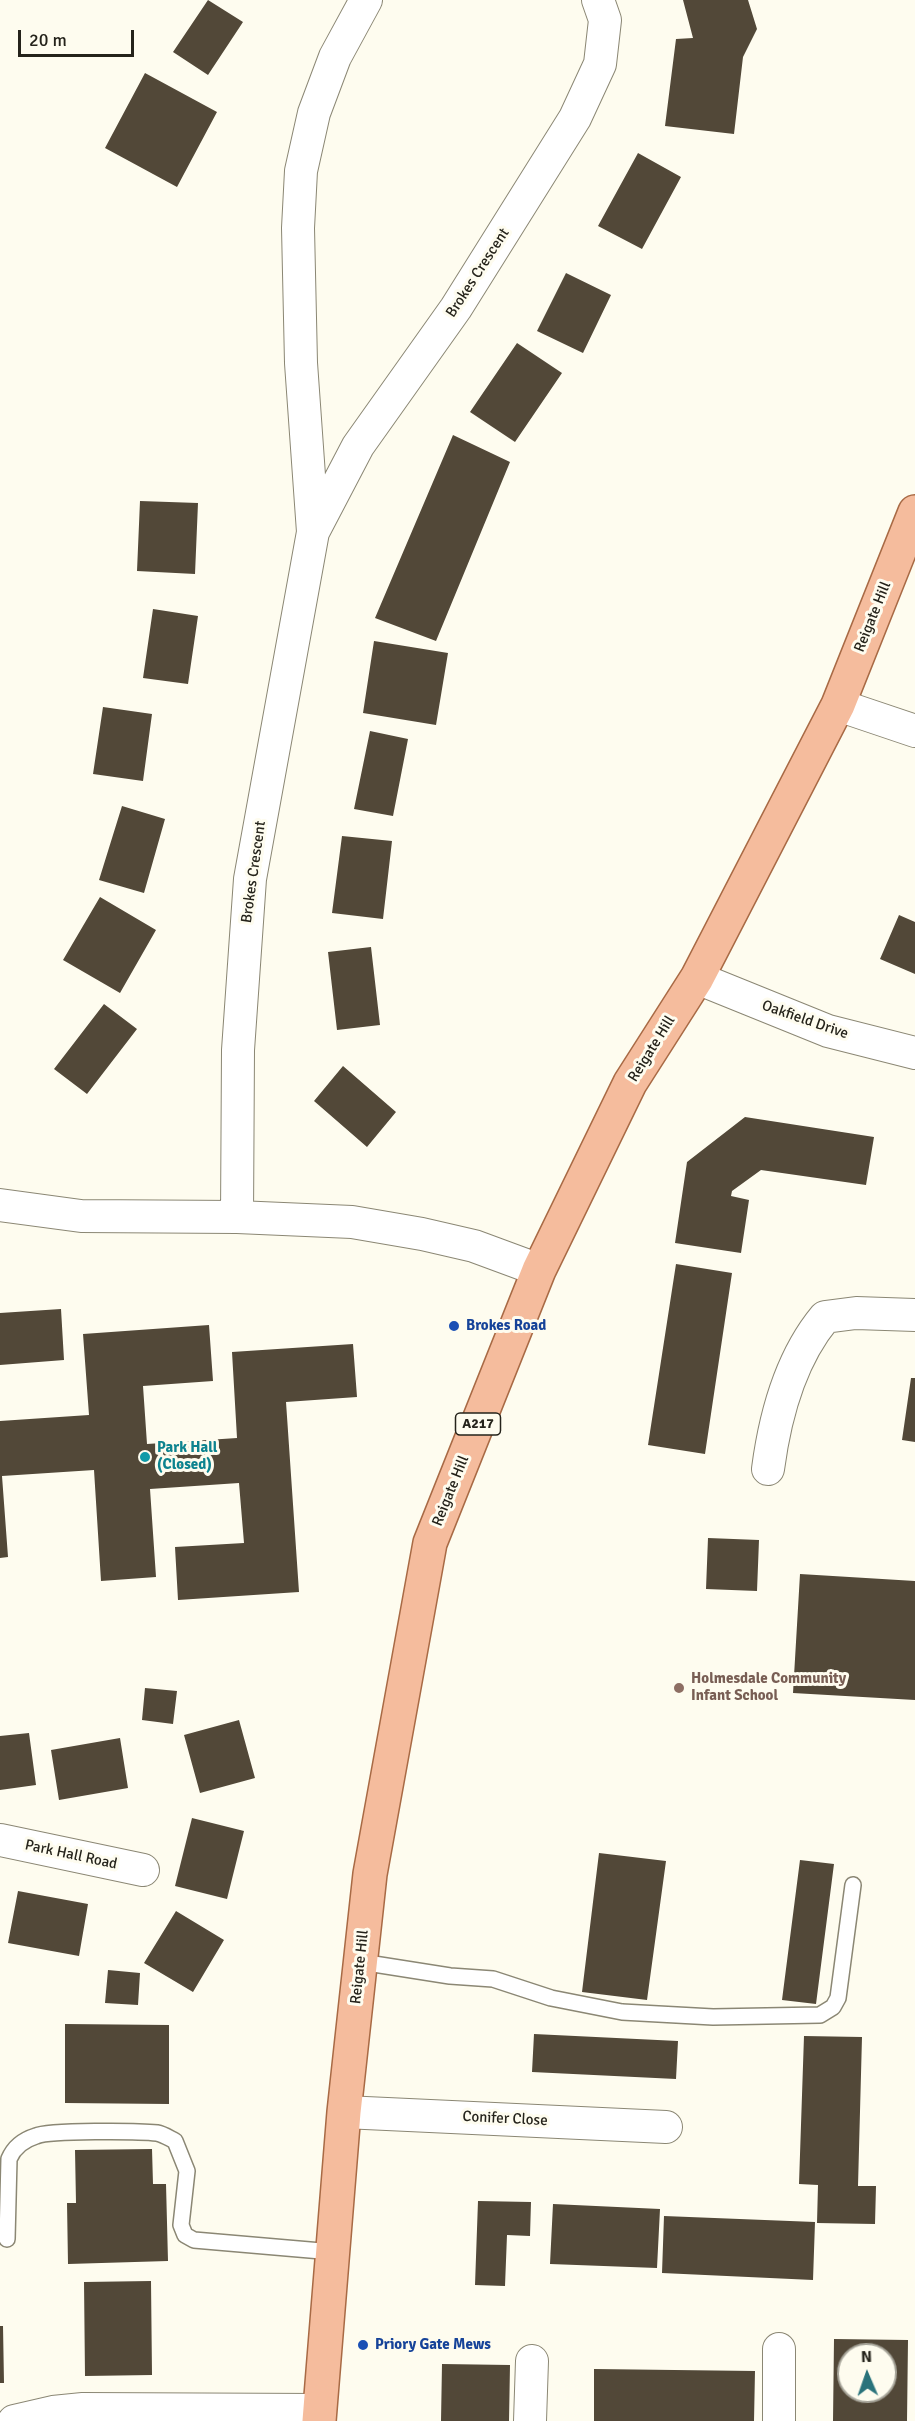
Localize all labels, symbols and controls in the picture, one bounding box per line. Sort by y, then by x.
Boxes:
scale bar [21,18,136,56]
text: 20 m [29,29,67,51]
street label: Brokes Crescent [442,225,514,321]
street label: Reigate Hill [851,579,895,655]
street label: Brokes Crescent [238,820,270,924]
street label: Oakfield Drive [759,997,851,1043]
street label: Reigate Hill [625,1013,679,1085]
place label: Brokes Road [466,1317,546,1335]
marker: Brokes Road [447,1319,461,1333]
road number: A217 [456,1413,500,1435]
place label: Park Hall (Closed) [157,1439,218,1474]
marker: Park Hall (Closed) [138,1450,152,1464]
street label: Reigate Hill [429,1453,473,1529]
place label: Holmesdale Community Infant School [691,1670,846,1705]
marker: Holmesdale Community Infant School [672,1681,686,1695]
street label: Park Hall Road [23,1836,119,1874]
street label: Reigate Hill [347,1929,373,2005]
street label: Conifer Close [462,2108,548,2130]
place label: Priory Gate Mews [375,2336,491,2354]
marker: Priory Gate Mews [356,2338,370,2352]
north arrow [837,2343,897,2403]
text: N [861,2347,872,2367]

